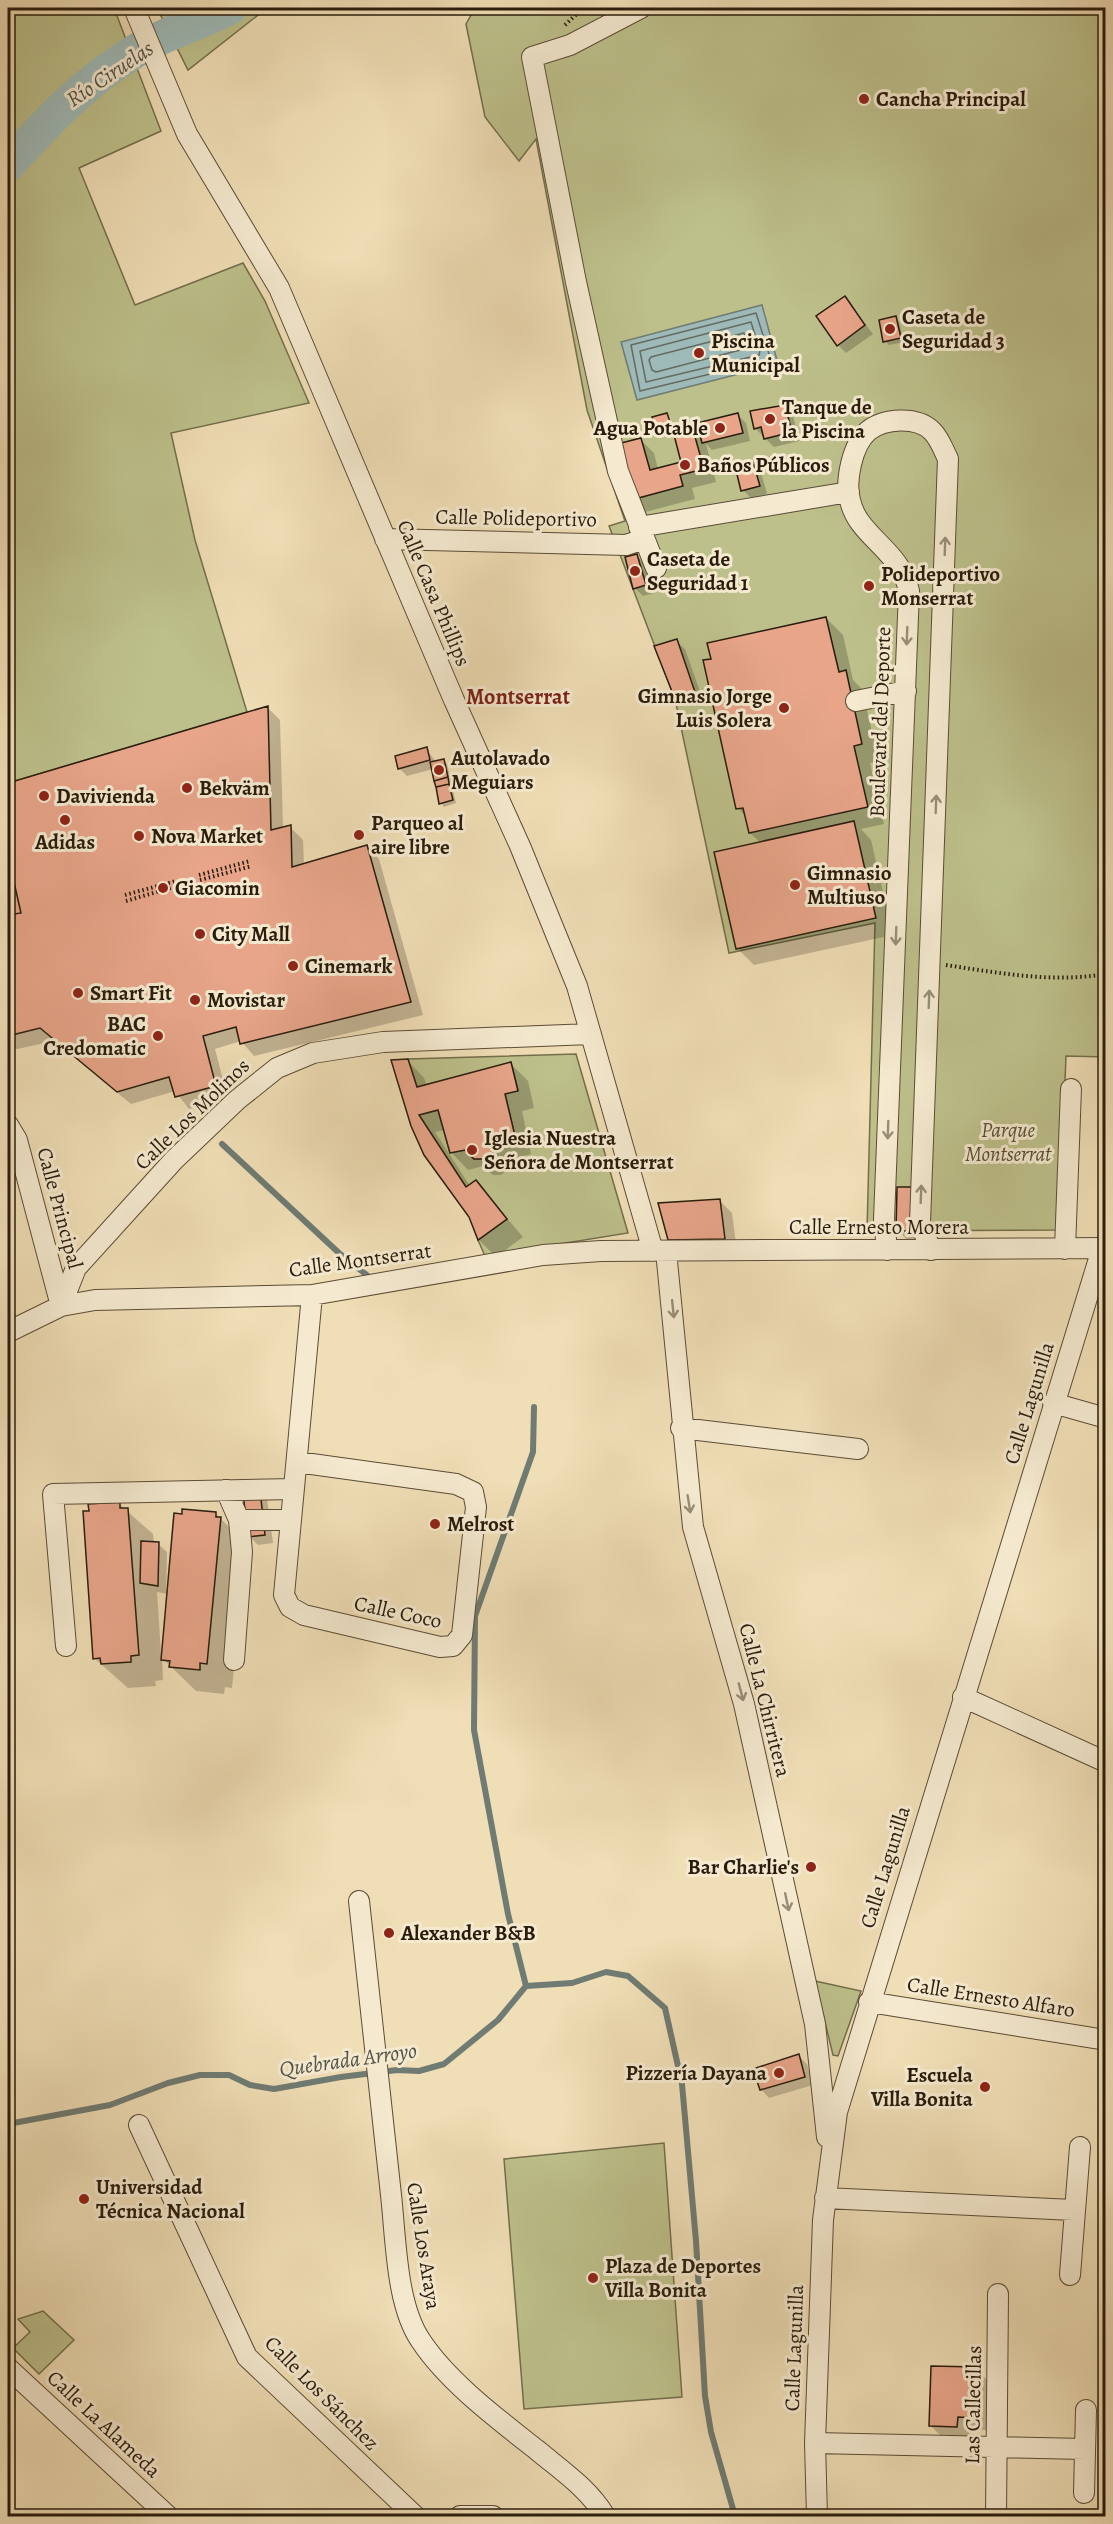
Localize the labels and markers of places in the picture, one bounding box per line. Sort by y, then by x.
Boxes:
place label: Cancha Principal [876,85,1026,113]
marker: Cancha Principal [857,92,871,106]
place label: Caseta de Seguridad 3 [902,303,1005,355]
marker: Caseta de Seguridad 3 [883,322,897,336]
place label: Piscina Municipal [711,327,800,379]
marker: Piscina Municipal [692,346,706,360]
place label: Tanque de la Piscina [782,393,872,445]
marker: Tanque de la Piscina [763,412,777,426]
place label: Agua Potable [593,414,708,442]
marker: Agua Potable [713,421,727,435]
place label: Baños Públicos [697,451,829,479]
marker: Baños Públicos [678,458,692,472]
place label: Caseta de Seguridad 1 [647,545,749,597]
place label: Polideportivo Monserrat [881,560,1000,612]
marker: Caseta de Seguridad 1 [628,564,642,578]
marker: Polideportivo Monserrat [862,579,876,593]
place label: Gimnasio Jorge Luis Solera [638,682,773,734]
marker: Gimnasio Jorge Luis Solera [777,701,791,715]
place label: Autolavado Meguiars [450,744,550,796]
marker: Autolavado Meguiars [432,763,446,777]
place label: Bekväm [199,774,270,802]
marker: Bekväm [180,781,194,795]
place label: Davivienda [56,782,156,810]
marker: Davivienda [37,789,51,803]
place label: Parqueo al aire libre [371,809,464,861]
marker: Adidas [58,813,72,827]
place label: Nova Market [151,822,263,850]
place label: Adidas [34,828,95,856]
marker: Parqueo al aire libre [352,828,366,842]
marker: Nova Market [132,829,146,843]
place label: Gimnasio Multiuso [807,859,892,911]
place label: Giacomin [175,874,260,902]
marker: Gimnasio Multiuso [788,878,802,892]
marker: Giacomin [156,881,170,895]
place label: City Mall [212,920,290,948]
marker: City Mall [193,927,207,941]
place label: Cinemark [305,952,392,980]
marker: Cinemark [286,959,300,973]
place label: Smart Fit [90,979,172,1007]
marker: Smart Fit [71,986,85,1000]
place label: Movistar [207,986,285,1014]
marker: Movistar [188,993,202,1007]
place label: BAC Credomatic [43,1010,146,1062]
marker: BAC Credomatic [151,1029,165,1043]
place label: Iglesia Nuestra Señora de Montserrat [484,1124,674,1176]
marker: Iglesia Nuestra Señora de Montserrat [465,1143,479,1157]
place label: Melrost [447,1510,514,1538]
marker: Melrost [428,1517,442,1531]
place label: Bar Charlie's [688,1853,799,1881]
marker: Bar Charlie's [804,1860,818,1874]
place label: Alexander B&B [400,1919,536,1947]
marker: Alexander B&B [382,1926,396,1940]
place label: Pizzería Dayana [625,2059,768,2087]
place label: Escuela Villa Bonita [870,2061,974,2113]
marker: Pizzería Dayana [772,2066,786,2080]
marker: Escuela Villa Bonita [978,2080,992,2094]
place label: Universidad Técnica Nacional [96,2173,245,2225]
marker: Universidad Técnica Nacional [77,2192,91,2206]
place label: Plaza de Deportes Villa Bonita [604,2252,761,2304]
marker: Plaza de Deportes Villa Bonita [586,2271,600,2285]

